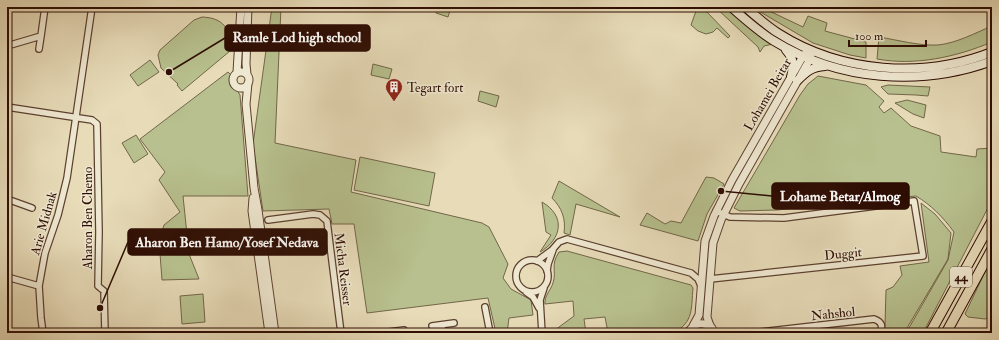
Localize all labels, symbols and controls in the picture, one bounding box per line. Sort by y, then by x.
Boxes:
scale bar [849,22,926,48]
callout: Ramle Lod high school [225,25,370,51]
text: Ramle Lod high school [233,29,362,47]
text: 100 m [855,29,884,44]
street label: Lohamei Beitar [741,55,795,134]
building icon: Tegart fort [384,77,404,102]
place label: Tegart fort [407,80,463,96]
street label: Aharon Ben Chemo [80,167,96,270]
callout: Lohame Betar/Almog [772,183,909,209]
text: Lohame Betar/Almog [780,188,901,206]
street label: Arie Midnak [27,189,61,258]
callout: Aharon Ben Hamo/Yosef Nedava [128,229,327,255]
street label: Micha Reisser [331,232,355,307]
text: Aharon Ben Hamo/Yosef Nedava [134,234,320,251]
street label: Duggit [824,244,863,264]
road number: 44 [950,267,972,287]
street label: Nahshol [810,304,857,324]

